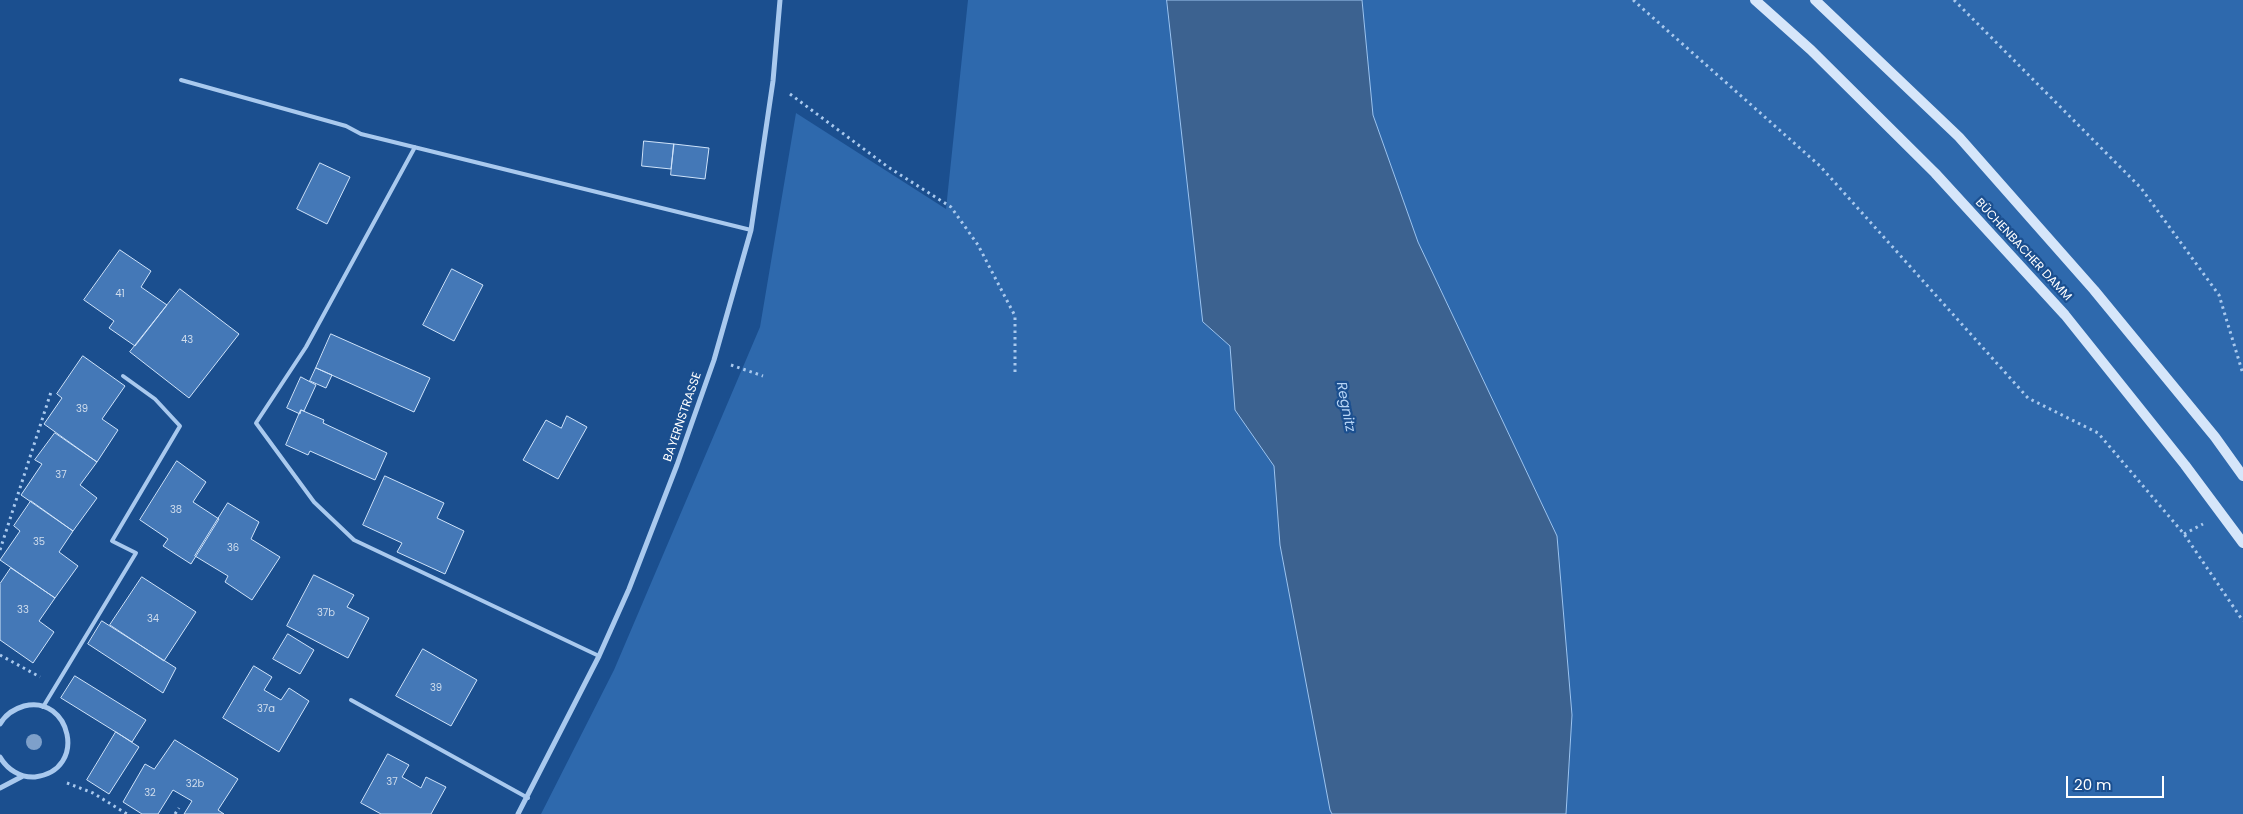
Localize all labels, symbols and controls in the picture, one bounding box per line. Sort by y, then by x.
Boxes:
street label: BÜCHENBACHER DAMM [1972,196,2074,304]
house number: 41 [115,288,125,300]
house number: 43 [181,334,193,346]
street label: BAYERNSTRASSE [661,370,705,464]
water label: Regnitz [1332,381,1358,433]
house number: 39 [76,403,88,415]
house number: 37 [55,469,67,481]
house number: 38 [170,504,182,516]
house number: 35 [33,536,45,548]
house number: 36 [227,542,239,554]
house number: 33 [17,604,29,616]
house number: 37b [317,607,335,619]
house number: 34 [147,613,159,625]
house number: 39 [430,682,442,694]
house number: 37a [257,703,275,715]
scale bar [2068,766,2166,798]
text: 20 m [2074,774,2112,795]
house number: 37 [386,776,398,788]
house number: 32b [186,778,204,790]
house number: 32 [144,787,156,799]

